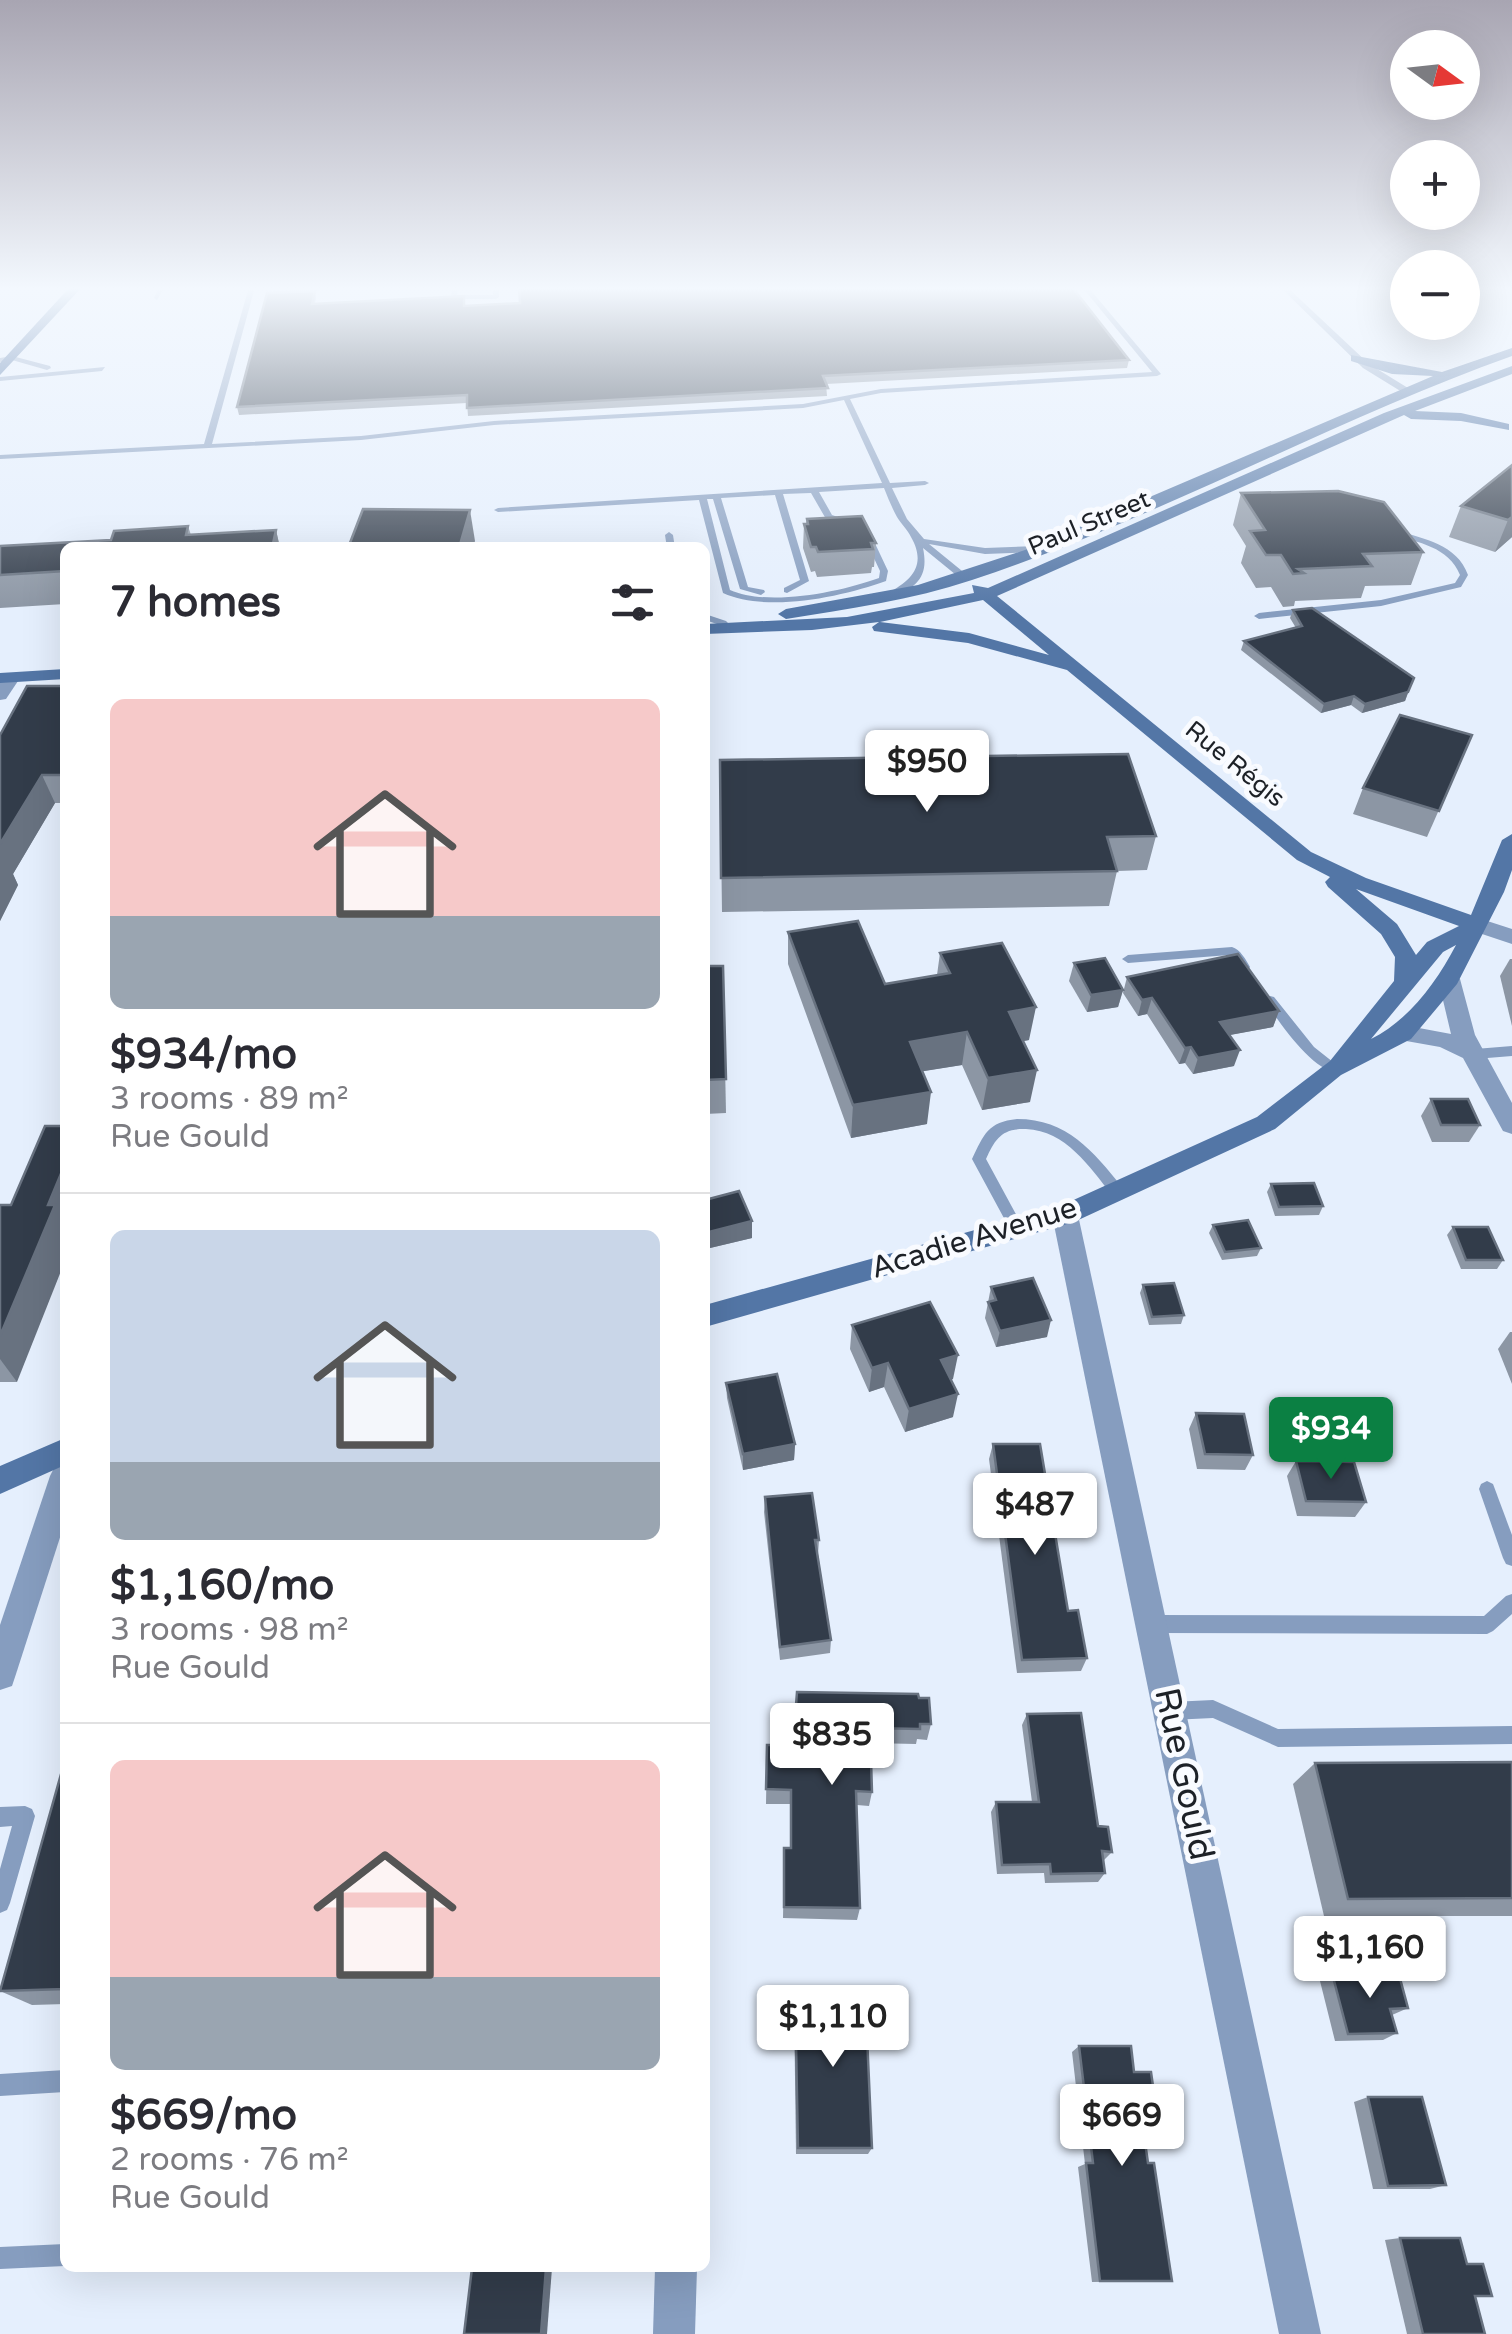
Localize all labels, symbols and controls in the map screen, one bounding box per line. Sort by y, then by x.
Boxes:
north arrow [1390,30,1480,120]
map controls [1390,30,1480,340]
button: + [1390,140,1480,230]
button: − [1390,250,1480,340]
street label: Paul Street [1024,484,1155,562]
icon: filters [605,575,660,630]
text: 7 homes [110,577,281,628]
street label: Rue Régis [1179,715,1291,813]
pin: $950 [868,730,986,815]
text: $950 [887,743,967,781]
icon: home [295,764,475,944]
text: $934/mo [110,1029,297,1080]
text: 3 rooms · 89 m² [110,1080,349,1118]
text: Rue Gould [110,1118,270,1156]
street label: Acadie Avenue [867,1189,1081,1287]
icon: home [295,1295,475,1475]
pin: $934 [1272,1397,1390,1482]
text: $934 [1291,1410,1371,1448]
pin: $487 [976,1473,1094,1558]
text: $487 [995,1486,1075,1524]
text: $1,160/mo [110,1560,334,1611]
text: 3 rooms · 98 m² [110,1611,349,1649]
text: Rue Gould [110,1649,270,1687]
street label: Rue Gould [1145,1684,1223,1864]
pin: $835 [773,1703,891,1788]
text: $835 [792,1716,872,1754]
icon: home [295,1825,475,2005]
pin: $1,160 [1289,1916,1451,2001]
text: $1,160 [1316,1929,1424,1967]
pin: $1,110 [752,1985,914,2070]
text: $1,110 [779,1998,887,2036]
pin: $669 [1063,2084,1181,2169]
text: $669/mo [110,2090,297,2141]
text: $669 [1082,2097,1162,2135]
text: 2 rooms · 76 m² [110,2141,349,2179]
text: Rue Gould [110,2179,270,2217]

